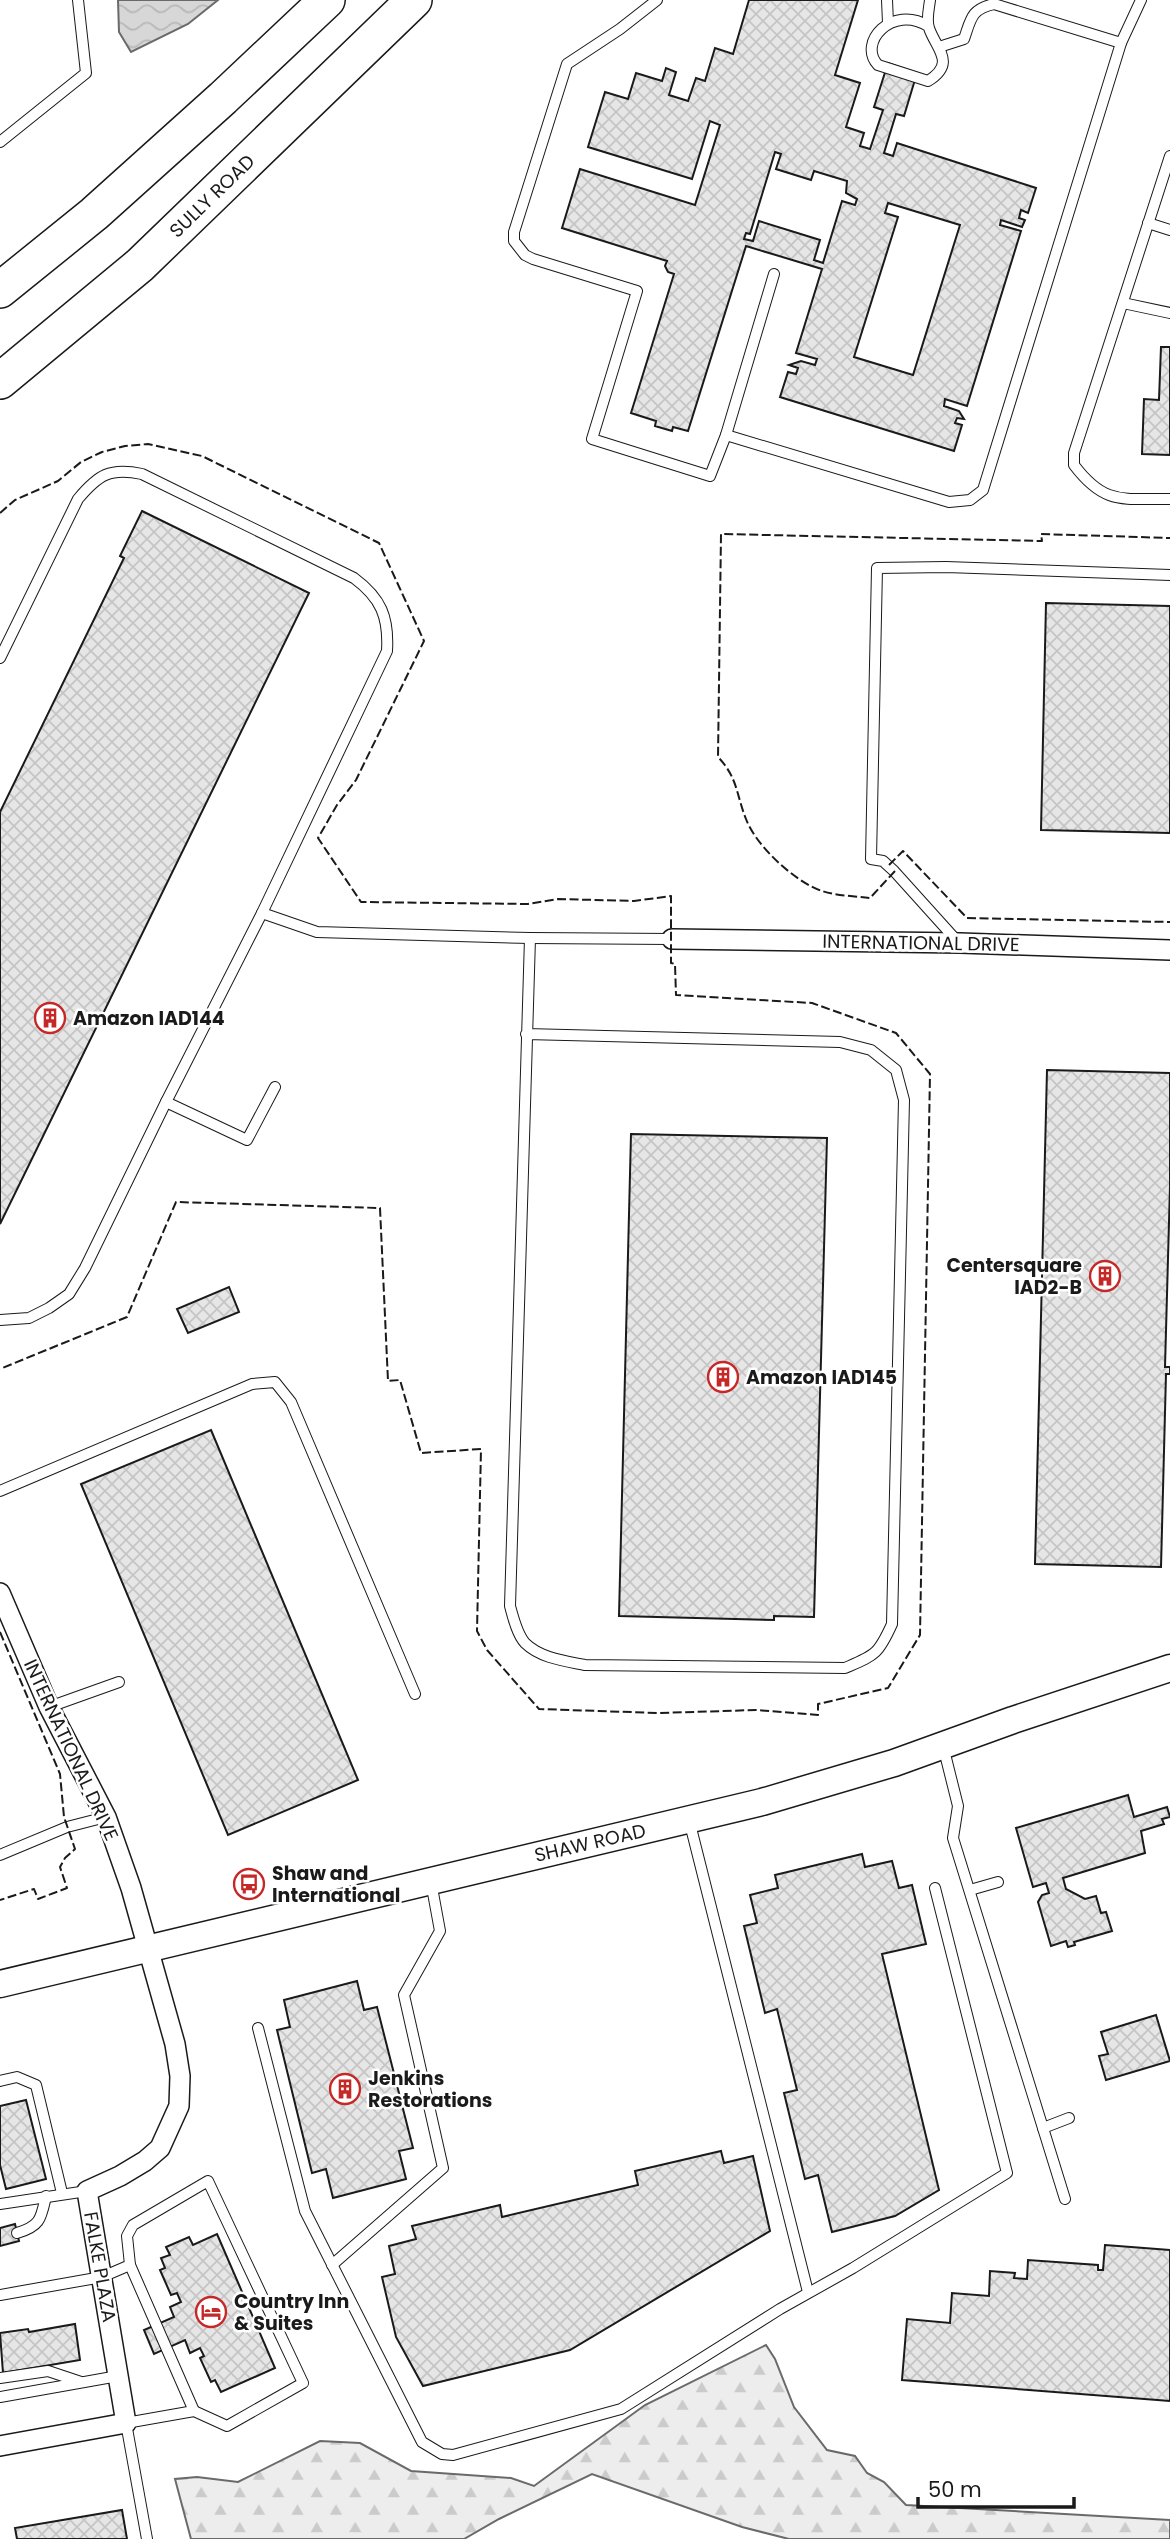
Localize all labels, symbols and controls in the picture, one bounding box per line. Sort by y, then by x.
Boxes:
street label: SULLY ROAD [163,148,261,244]
street label: INTERNATIONAL DRIVE [822,928,1020,958]
building icon: Amazon IAD144 [33,1001,67,1035]
place label: Amazon IAD144 [73,1005,225,1032]
place label: Centersquare IAD2-B [946,1252,1082,1301]
building icon: Centersquare IAD2-B [1088,1259,1122,1293]
building icon: Amazon IAD145 [706,1360,740,1394]
place label: Amazon IAD145 [746,1364,897,1391]
street label: INTERNATIONAL DRIVE [17,1655,125,1845]
street label: SHAW ROAD [532,1817,648,1869]
place label: Shaw and International [272,1860,400,1909]
bus stop icon: Shaw and International [232,1867,266,1901]
place label: Jenkins Restorations [368,2065,492,2114]
building icon: Jenkins Restorations [328,2072,362,2106]
street label: FALKE PLAZA [77,2210,123,2325]
place label: Country Inn & Suites [234,2288,349,2337]
hotel icon: Country Inn & Suites [194,2295,228,2329]
scale bar [918,2466,1074,2510]
text: 50 m [928,2475,982,2504]

